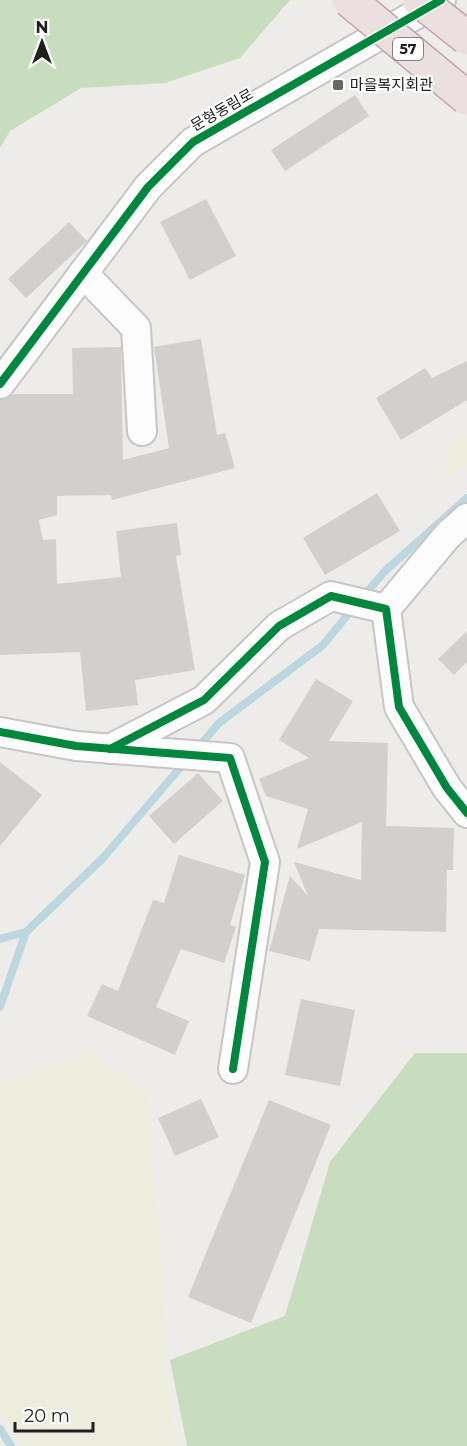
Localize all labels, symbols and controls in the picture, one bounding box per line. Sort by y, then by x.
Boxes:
north arrow [12,12,72,72]
text: N [36,18,48,37]
road number: 57 [393,38,423,60]
place label: 마을복지회관 [350,75,433,94]
marker: 마을복지회관 [331,78,345,92]
street label: 문형동림로 [187,84,256,135]
scale bar [15,1395,93,1433]
text: 20 m [24,1405,70,1427]

